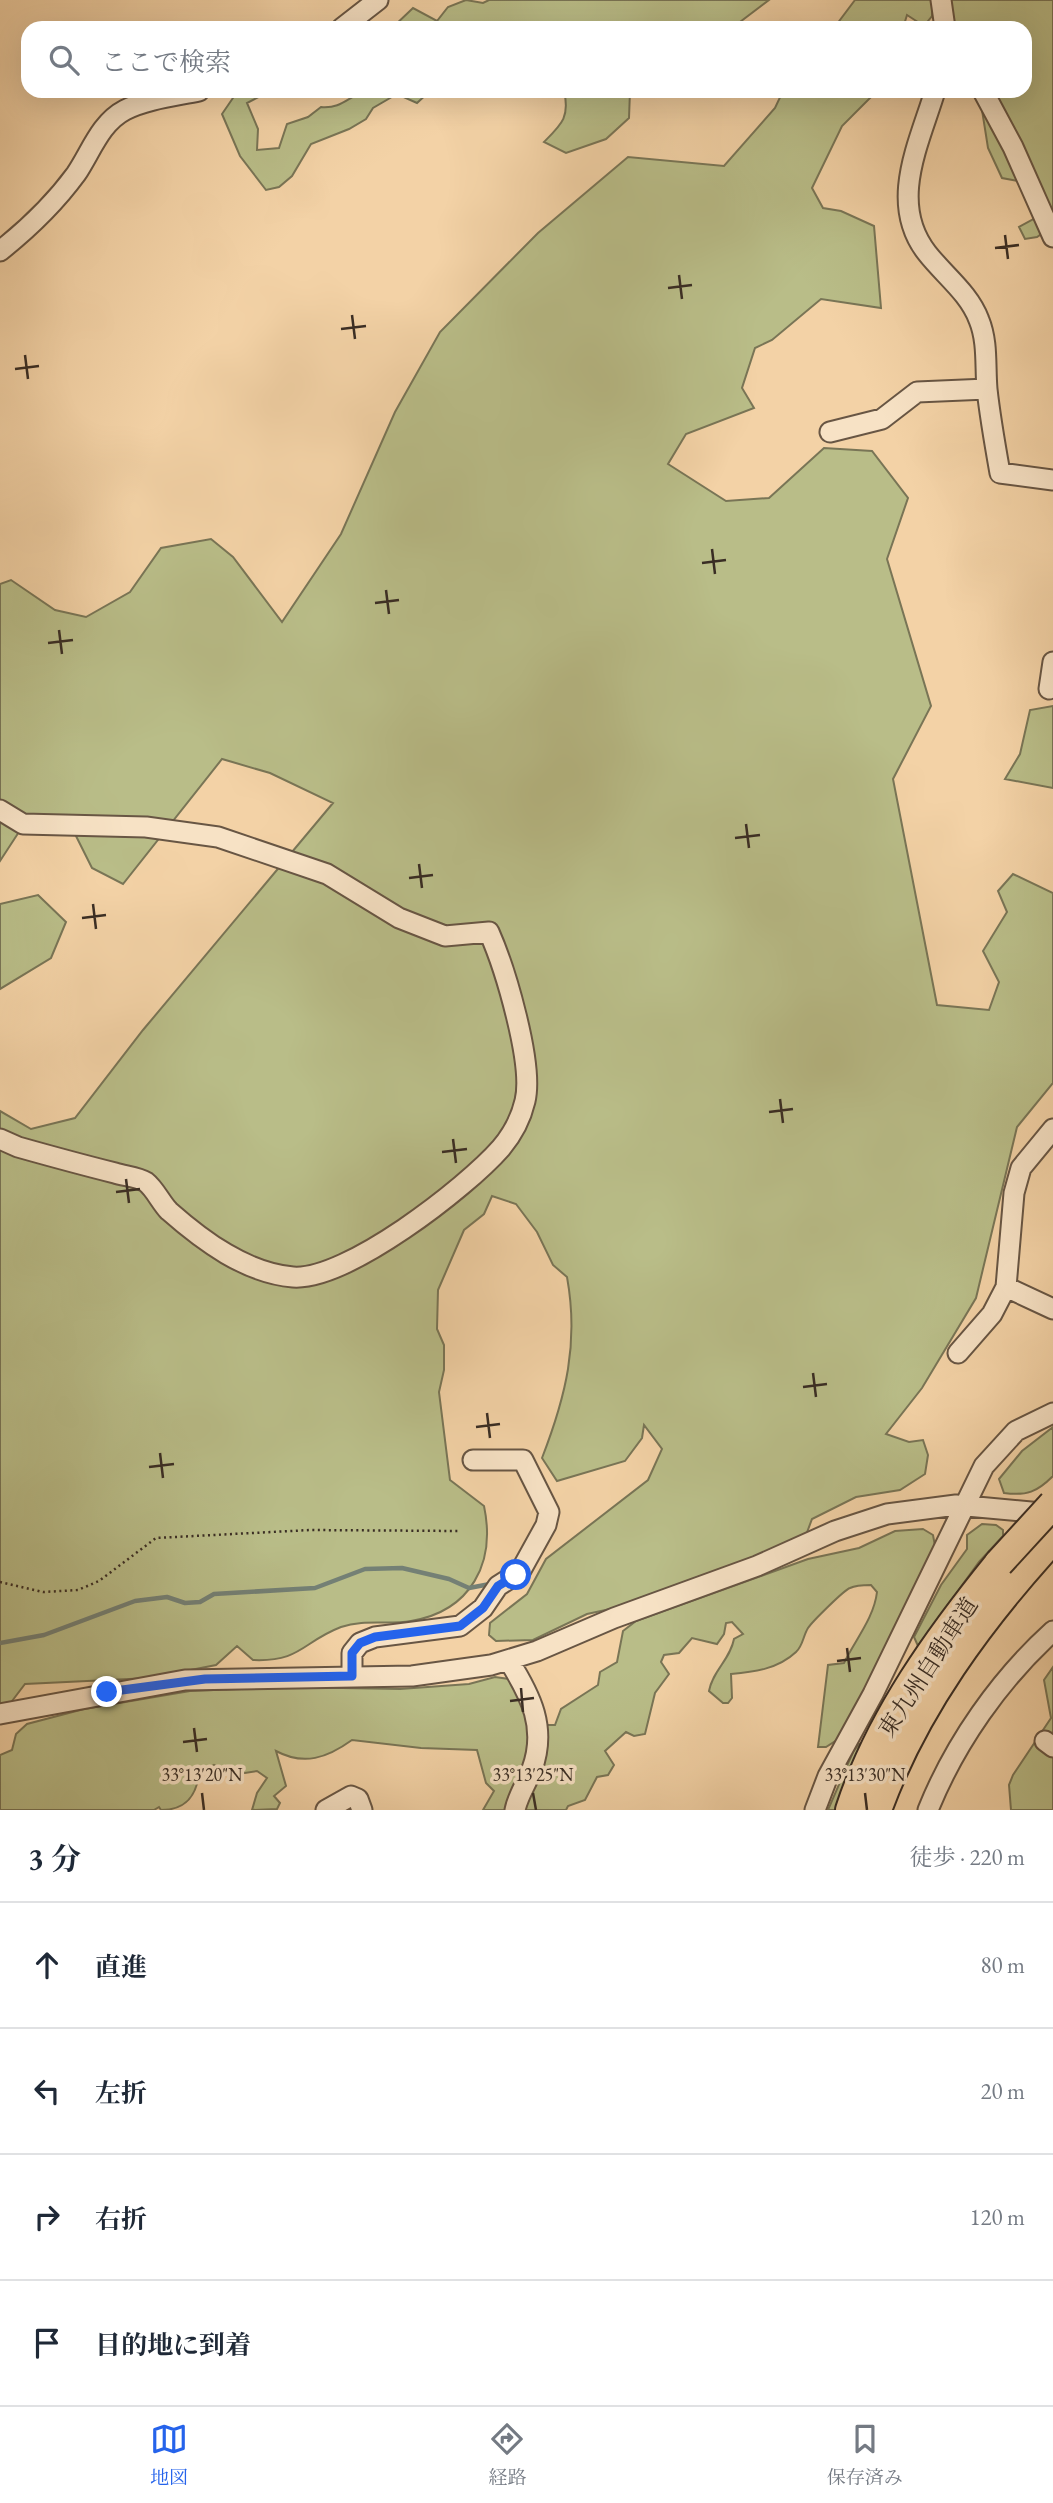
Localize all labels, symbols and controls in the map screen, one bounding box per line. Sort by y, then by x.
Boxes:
search box [21,21,1032,98]
icon: search [45,41,83,79]
text: ここで検索 [101,45,231,79]
route start [500,1559,531,1590]
street label: 東九州自動車道 [872,1591,984,1743]
route end [91,1676,122,1707]
text: 33°13'20"N [162,1763,243,1786]
text: 33°13'25"N [493,1763,574,1786]
text: 33°13'30"N [825,1763,906,1786]
text: 3 分 [28,1839,81,1878]
text: 徒歩 · 220 m [910,1842,1025,1872]
icon: ahead [28,1946,66,1984]
text: 直進 [95,1950,147,1984]
text: 80 m [980,1950,1025,1980]
icon: left [28,2072,66,2110]
text: 左折 [95,2076,147,2110]
text: 20 m [980,2076,1025,2106]
icon: right [28,2198,66,2236]
text: 右折 [95,2202,147,2236]
text: 120 m [969,2202,1025,2232]
icon: arrive [28,2324,66,2362]
text: 目的地に到着 [95,2328,251,2362]
tab: 地図 [150,2420,188,2490]
tab: 経路 [488,2420,527,2490]
tab: 保存済み [827,2420,903,2490]

